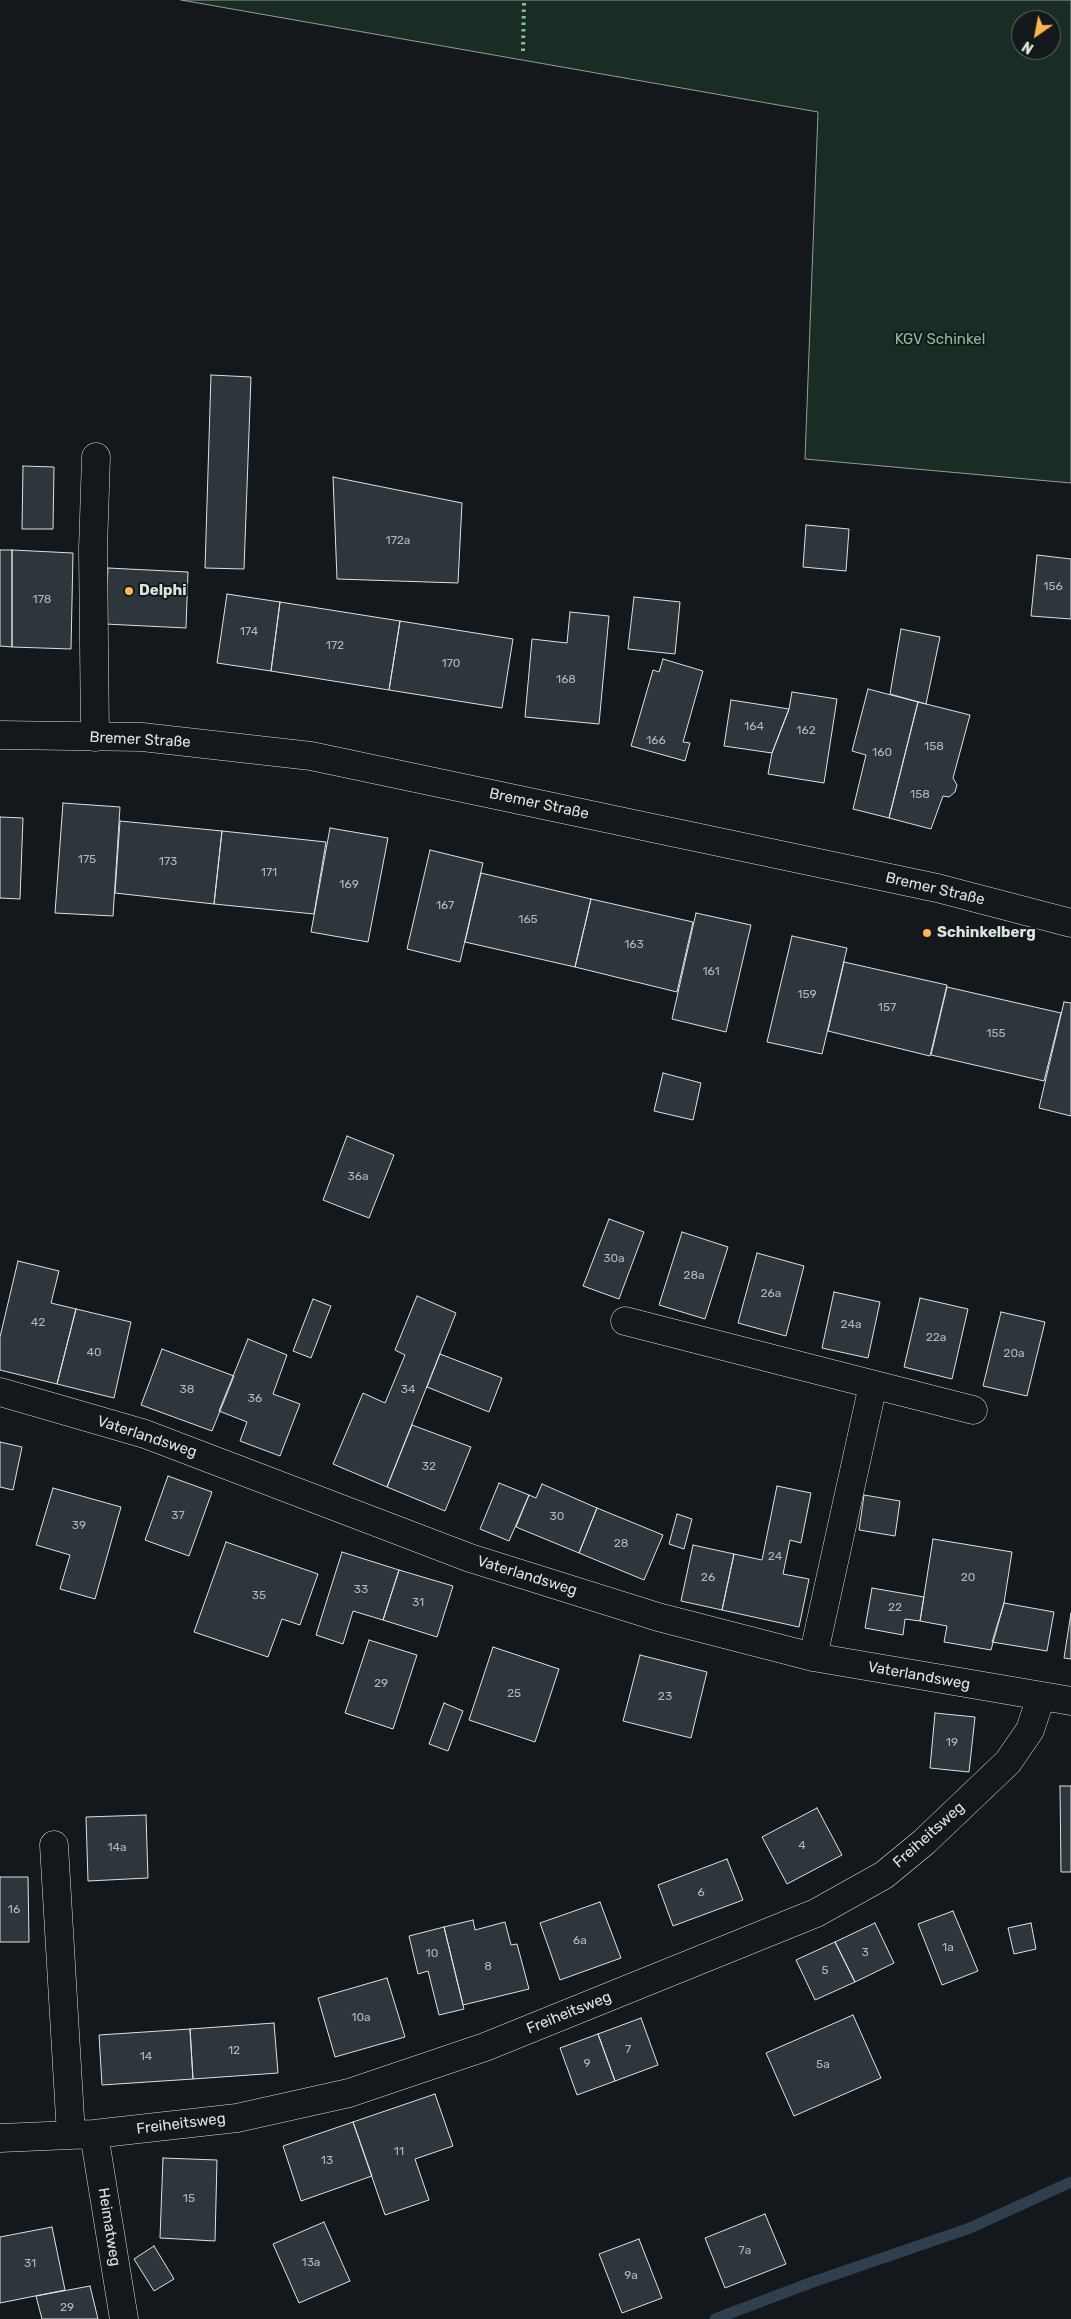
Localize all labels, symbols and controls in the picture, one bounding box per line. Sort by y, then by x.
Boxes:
north arrow [1011,10,1061,60]
text: N [1019,37,1037,57]
park label: KGV Schinkel [895,331,985,349]
house number: 172a [386,534,410,548]
house number: 156 [1043,580,1063,594]
place label: Delphi [139,582,186,600]
marker: Delphi [123,585,135,597]
house number: 178 [33,593,51,607]
house number: 174 [240,625,258,639]
house number: 172 [326,639,344,653]
house number: 170 [442,657,460,671]
house number: 168 [556,673,576,687]
house number: 164 [744,720,764,734]
house number: 162 [796,724,816,738]
street label: Bremer Straße [89,728,191,752]
house number: 166 [646,734,666,748]
house number: 158 [924,740,944,754]
house number: 160 [872,746,892,760]
street label: Bremer Straße [488,785,590,823]
house number: 158 [910,788,930,802]
house number: 175 [78,853,96,867]
house number: 173 [159,855,177,869]
house number: 171 [261,866,277,880]
street label: Bremer Straße [884,869,986,909]
house number: 169 [339,878,359,892]
house number: 167 [436,899,454,913]
house number: 165 [518,913,538,927]
place label: Schinkelberg [937,924,1036,942]
marker: Schinkelberg [921,927,933,939]
house number: 163 [624,938,644,952]
house number: 161 [702,965,720,979]
house number: 159 [797,988,817,1002]
house number: 157 [878,1001,896,1015]
house number: 155 [986,1027,1006,1041]
house number: 36a [347,1170,369,1184]
house number: 30a [603,1252,625,1266]
house number: 28a [683,1269,705,1283]
house number: 26a [761,1287,781,1301]
house number: 42 [31,1316,45,1330]
house number: 24a [840,1318,862,1332]
house number: 22a [926,1331,946,1345]
house number: 40 [86,1346,102,1360]
house number: 20a [1003,1347,1025,1361]
house number: 38 [180,1383,194,1397]
house number: 34 [401,1383,415,1397]
house number: 36 [248,1392,262,1406]
street label: Vaterlandsweg [95,1412,199,1462]
house number: 32 [422,1460,436,1474]
house number: 37 [171,1509,185,1523]
house number: 30 [550,1510,564,1524]
house number: 39 [72,1519,86,1533]
house number: 28 [614,1537,628,1551]
house number: 24 [768,1550,782,1564]
street label: Vaterlandsweg [475,1552,579,1600]
house number: 26 [701,1571,715,1585]
house number: 20 [961,1571,975,1585]
house number: 33 [354,1583,368,1597]
house number: 35 [252,1589,266,1603]
house number: 31 [412,1596,424,1610]
house number: 22 [888,1601,902,1615]
street label: Vaterlandsweg [866,1658,972,1694]
house number: 29 [374,1677,388,1691]
house number: 25 [507,1687,521,1701]
house number: 23 [658,1690,672,1704]
house number: 19 [946,1736,958,1750]
street label: Freiheitsweg [890,1798,968,1872]
house number: 4 [798,1839,806,1853]
house number: 14a [107,1841,127,1855]
house number: 6 [697,1886,705,1900]
house number: 16 [8,1903,20,1917]
house number: 6a [573,1934,587,1948]
house number: 1a [942,1941,954,1955]
house number: 3 [861,1946,869,1960]
house number: 10 [426,1947,438,1961]
house number: 8 [484,1960,492,1974]
house number: 5 [821,1964,829,1978]
street label: Freiheitsweg [524,1988,614,2038]
house number: 10a [351,2011,371,2025]
house number: 7 [625,2043,631,2057]
house number: 12 [228,2044,240,2058]
house number: 14 [140,2050,152,2064]
house number: 9 [583,2057,591,2071]
house number: 5a [816,2058,830,2072]
street label: Freiheitsweg [135,2110,227,2138]
house number: 11 [394,2145,404,2159]
house number: 13 [321,2154,333,2168]
street label: Heimatweg [94,2186,124,2268]
house number: 15 [183,2192,195,2206]
house number: 7a [739,2244,751,2258]
house number: 13a [302,2256,320,2270]
house number: 31 [24,2257,36,2271]
house number: 9a [624,2269,638,2283]
house number: 29 [60,2301,74,2315]

